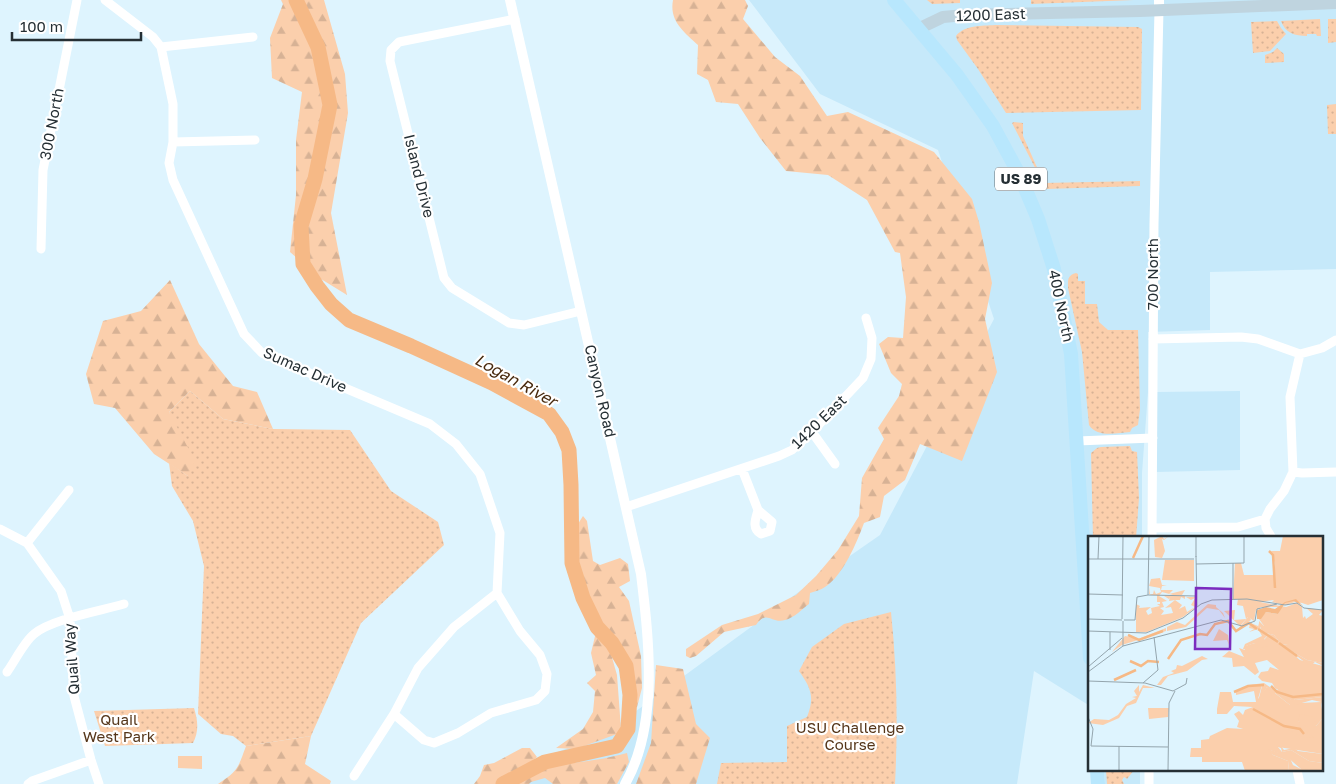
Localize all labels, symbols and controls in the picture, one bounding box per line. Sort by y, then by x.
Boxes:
street label: 1200 East [956,4,1026,24]
scale bar [12,10,141,42]
text: 100 m [20,17,63,35]
street label: 300 North [35,86,67,161]
street label: Island Drive [401,132,439,220]
road number: US 89 [995,168,1047,190]
street label: 700 North [1143,238,1161,310]
street label: 400 North [1046,268,1078,344]
street label: Sumac Drive [261,343,350,396]
street label: Canyon Road [582,343,620,439]
water label: Logan River [472,349,563,412]
street label: 1420 East [787,391,850,452]
inset map [1088,536,1324,772]
street label: Quail Way [59,622,82,695]
park label: Quail West Park [83,710,156,745]
park label: USU Challenge Course [796,718,905,753]

